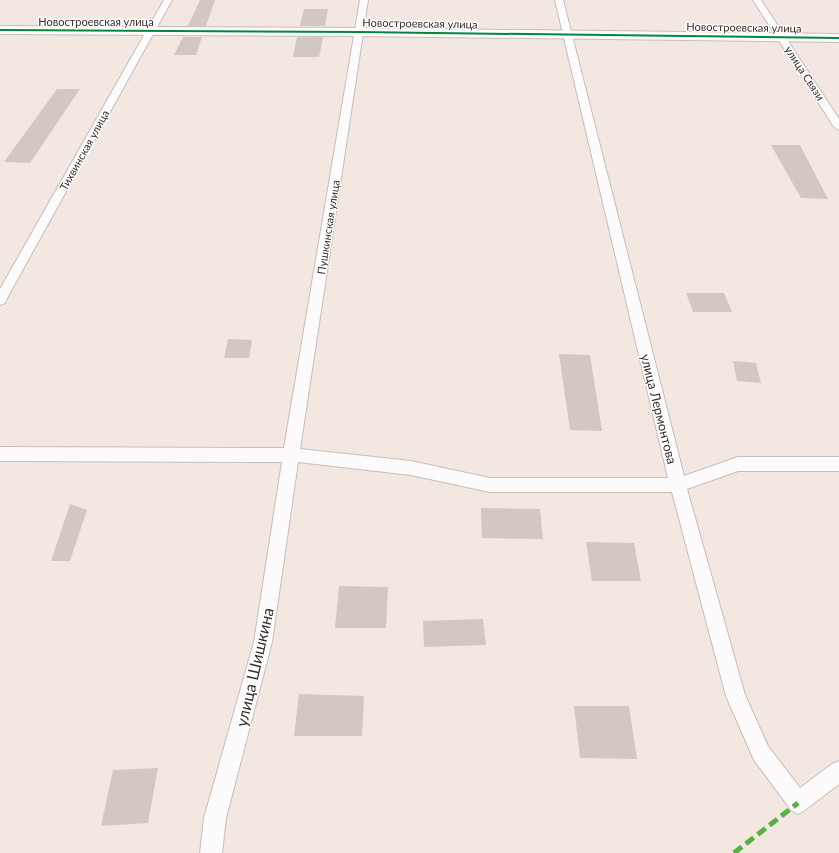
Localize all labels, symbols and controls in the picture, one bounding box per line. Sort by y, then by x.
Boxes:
street label: Новостроевская улица [38,15,154,28]
street label: Новостроевская улица [362,15,478,31]
street label: Новостроевская улица [686,19,802,35]
street label: улица Связи [783,43,827,103]
street label: Тихвинская улица [57,108,111,192]
street label: Пушкинская улица [314,179,342,275]
street label: улица Лермонтова [638,352,680,466]
street label: улица Шишкина [231,606,277,728]

